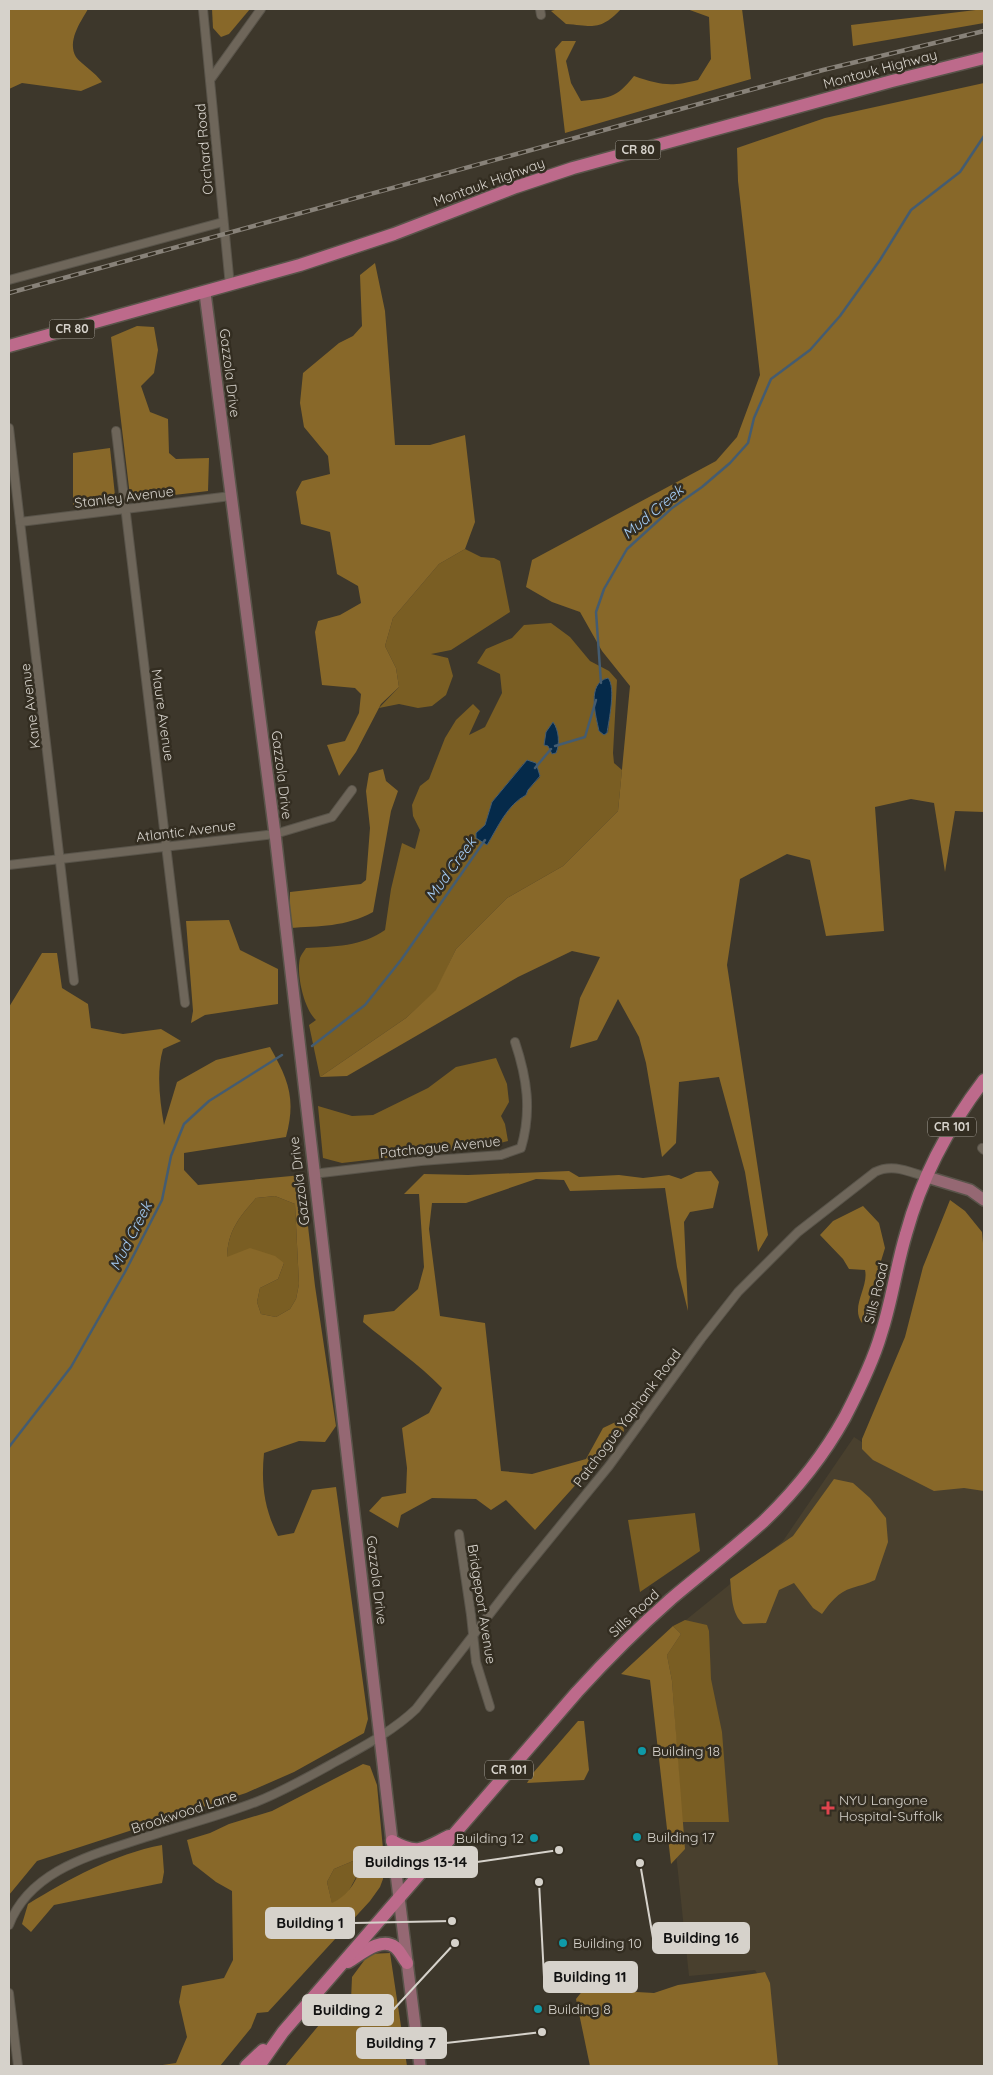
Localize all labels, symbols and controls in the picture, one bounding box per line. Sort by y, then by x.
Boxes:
street label: Montauk Highway [821,45,939,93]
street label: Orchard Road [191,103,217,195]
road number: CR 80 [616,140,660,160]
street label: Montauk Highway [431,153,547,211]
road number: CR 80 [50,320,94,338]
street label: Gazzola Drive [216,328,244,419]
water label: Mud Creek [618,479,689,543]
street label: Stanley Avenue [73,482,175,512]
street label: Kane Avenue [16,662,44,750]
street label: Maure Avenue [148,668,178,762]
street label: Gazzola Drive [268,730,296,821]
street label: Atlantic Avenue [135,816,237,846]
water label: Mud Creek [421,831,481,904]
road number: CR 101 [928,1118,976,1136]
street label: Patchogue Avenue [379,1132,501,1162]
street label: Gazzola Drive [285,1135,313,1226]
water label: Mud Creek [105,1197,157,1273]
street label: Sills Road [860,1261,892,1325]
street label: Patchogue Yaphank Road [569,1345,685,1491]
street label: Gazzola Drive [363,1535,391,1626]
street label: Bridgeport Avenue [464,1543,500,1665]
street label: Sills Road [605,1585,663,1641]
place label: Building 18 [652,1742,720,1760]
marker: Building 18 [636,1745,648,1757]
road number: CR 101 [485,1760,533,1780]
street label: Brookwood Lane [129,1786,239,1838]
place label: NYU Langone Hospital-Suffolk [839,1791,943,1825]
marker: NYU Langone Hospital-Suffolk [821,1801,835,1815]
place label: Building 17 [647,1828,715,1846]
place label: Building 12 [456,1829,524,1847]
marker: Building 17 [631,1831,643,1843]
marker: Building 12 [528,1832,540,1844]
callout: Buildings 13-14 [354,1847,477,1877]
text: Buildings 13-14 [365,1852,468,1871]
callout: Building 1 [266,1908,354,1938]
text: Building 1 [276,1913,344,1932]
callout: Building 16 [653,1923,749,1953]
text: Building 16 [663,1928,739,1947]
place label: Building 10 [573,1934,642,1952]
marker: Building 10 [557,1937,569,1949]
callout: Building 11 [544,1962,637,1992]
text: Building 11 [553,1967,627,1986]
callout: Building 2 [303,1995,393,2025]
text: Building 2 [313,2000,383,2019]
place label: Building 8 [548,2000,611,2018]
marker: Building 8 [532,2003,544,2015]
callout: Building 7 [357,2028,446,2058]
text: Building 7 [366,2033,436,2052]

